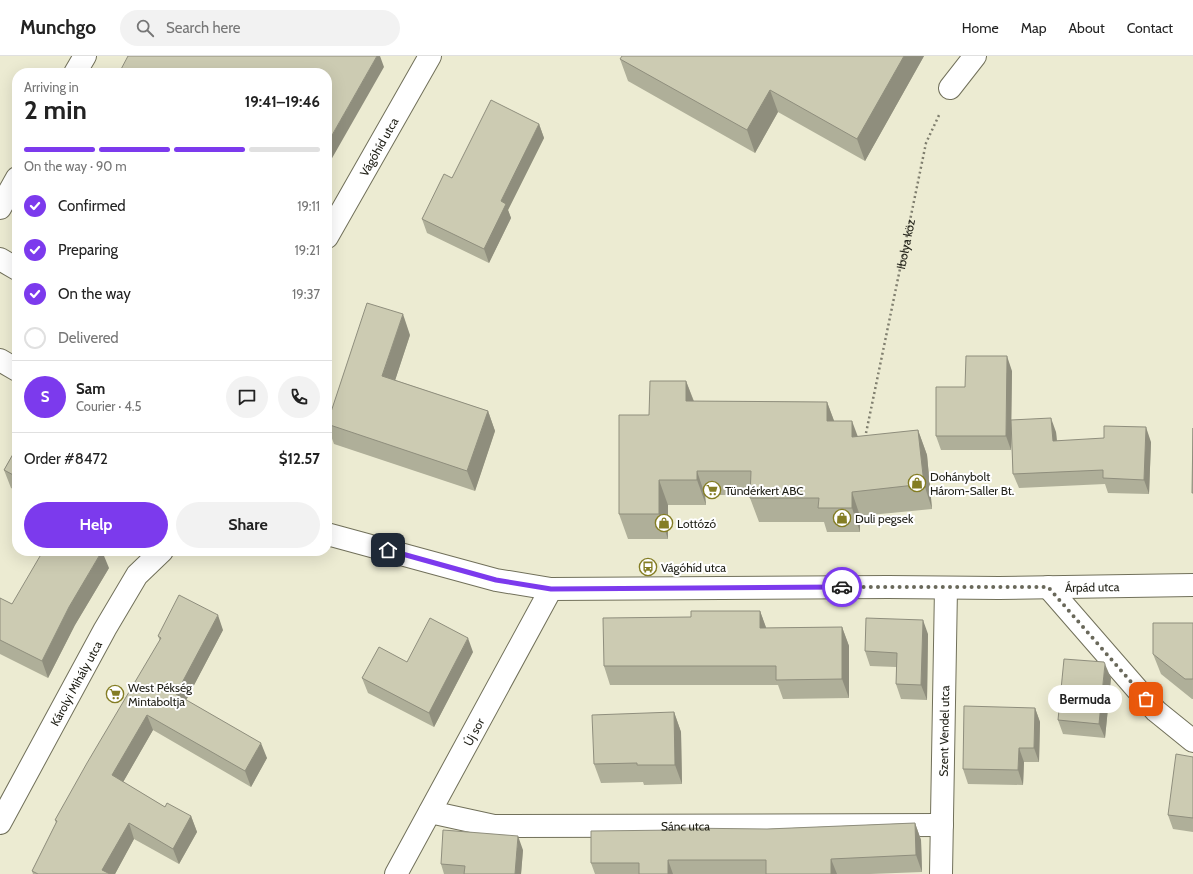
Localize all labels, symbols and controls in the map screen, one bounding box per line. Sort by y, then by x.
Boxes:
search box [120,10,400,46]
text: Munchgo [20,16,96,39]
icon: search [134,17,156,39]
text: Search here [166,19,241,37]
text: Home [962,19,999,37]
text: Map [1021,19,1046,37]
text: About [1068,19,1105,37]
text: Contact [1127,19,1173,37]
text: Arriving in [24,79,79,95]
text: 19:41–19:46 [245,93,320,111]
text: 2 min [24,94,87,126]
street label: Vágóhíd utca [356,114,401,179]
text: On the way · 90 m [24,158,127,174]
icon: check [24,195,46,217]
text: Confirmed [58,197,126,215]
text: 19:11 [297,198,320,214]
street label: Ibolya köz [893,217,918,270]
icon: check [24,239,46,261]
text: Preparing [58,241,118,259]
text: 19:21 [295,242,320,258]
icon: check [24,283,46,305]
text: On the way [58,285,131,303]
text: 19:37 [292,286,320,302]
text: Delivered [58,329,119,347]
button: chat [226,376,268,418]
button: phone [278,376,320,418]
text: Sam [76,380,105,398]
text: S [41,388,49,406]
text: Courier · 4.5 [76,398,141,414]
text: Order #8472 [24,450,108,468]
text: $12.57 [279,450,320,468]
place label: Dohánybolt Három-Saller Bt. [930,469,1014,498]
shop icon: Dohánybolt Három-Saller Bt. [907,473,927,493]
supermarket icon: Tündérkert ABC [702,480,722,500]
place label: Tündérkert ABC [725,483,804,498]
button: Help [24,502,168,548]
button: Share [176,502,320,548]
shop icon: Duli pegsek [832,508,852,528]
place label: Duli pegsek [855,511,914,526]
shop icon: Lottózó [654,513,674,533]
place label: Lottózó [677,516,716,531]
pin [371,533,405,567]
icon: home [377,539,399,561]
bus stop icon: Vágóhíd utca [638,557,658,577]
place label: Vágóhíd utca [661,560,726,575]
courier [822,567,862,607]
icon: car [831,576,853,598]
street label: Árpád utca [1065,579,1120,594]
street label: Károlyi Mihály utca [47,638,105,728]
place label: West Pékség Mintaboltja [128,680,193,709]
pin [1129,682,1163,716]
supermarket icon: West Pékség Mintaboltja [105,684,125,704]
street label: Szent Vendel utca [935,685,952,777]
callout: Bermuda [1048,685,1122,713]
icon: bag [1135,688,1157,710]
text: Bermuda [1059,691,1111,707]
street label: Új sor [460,715,487,748]
street label: Sánc utca [661,818,710,833]

